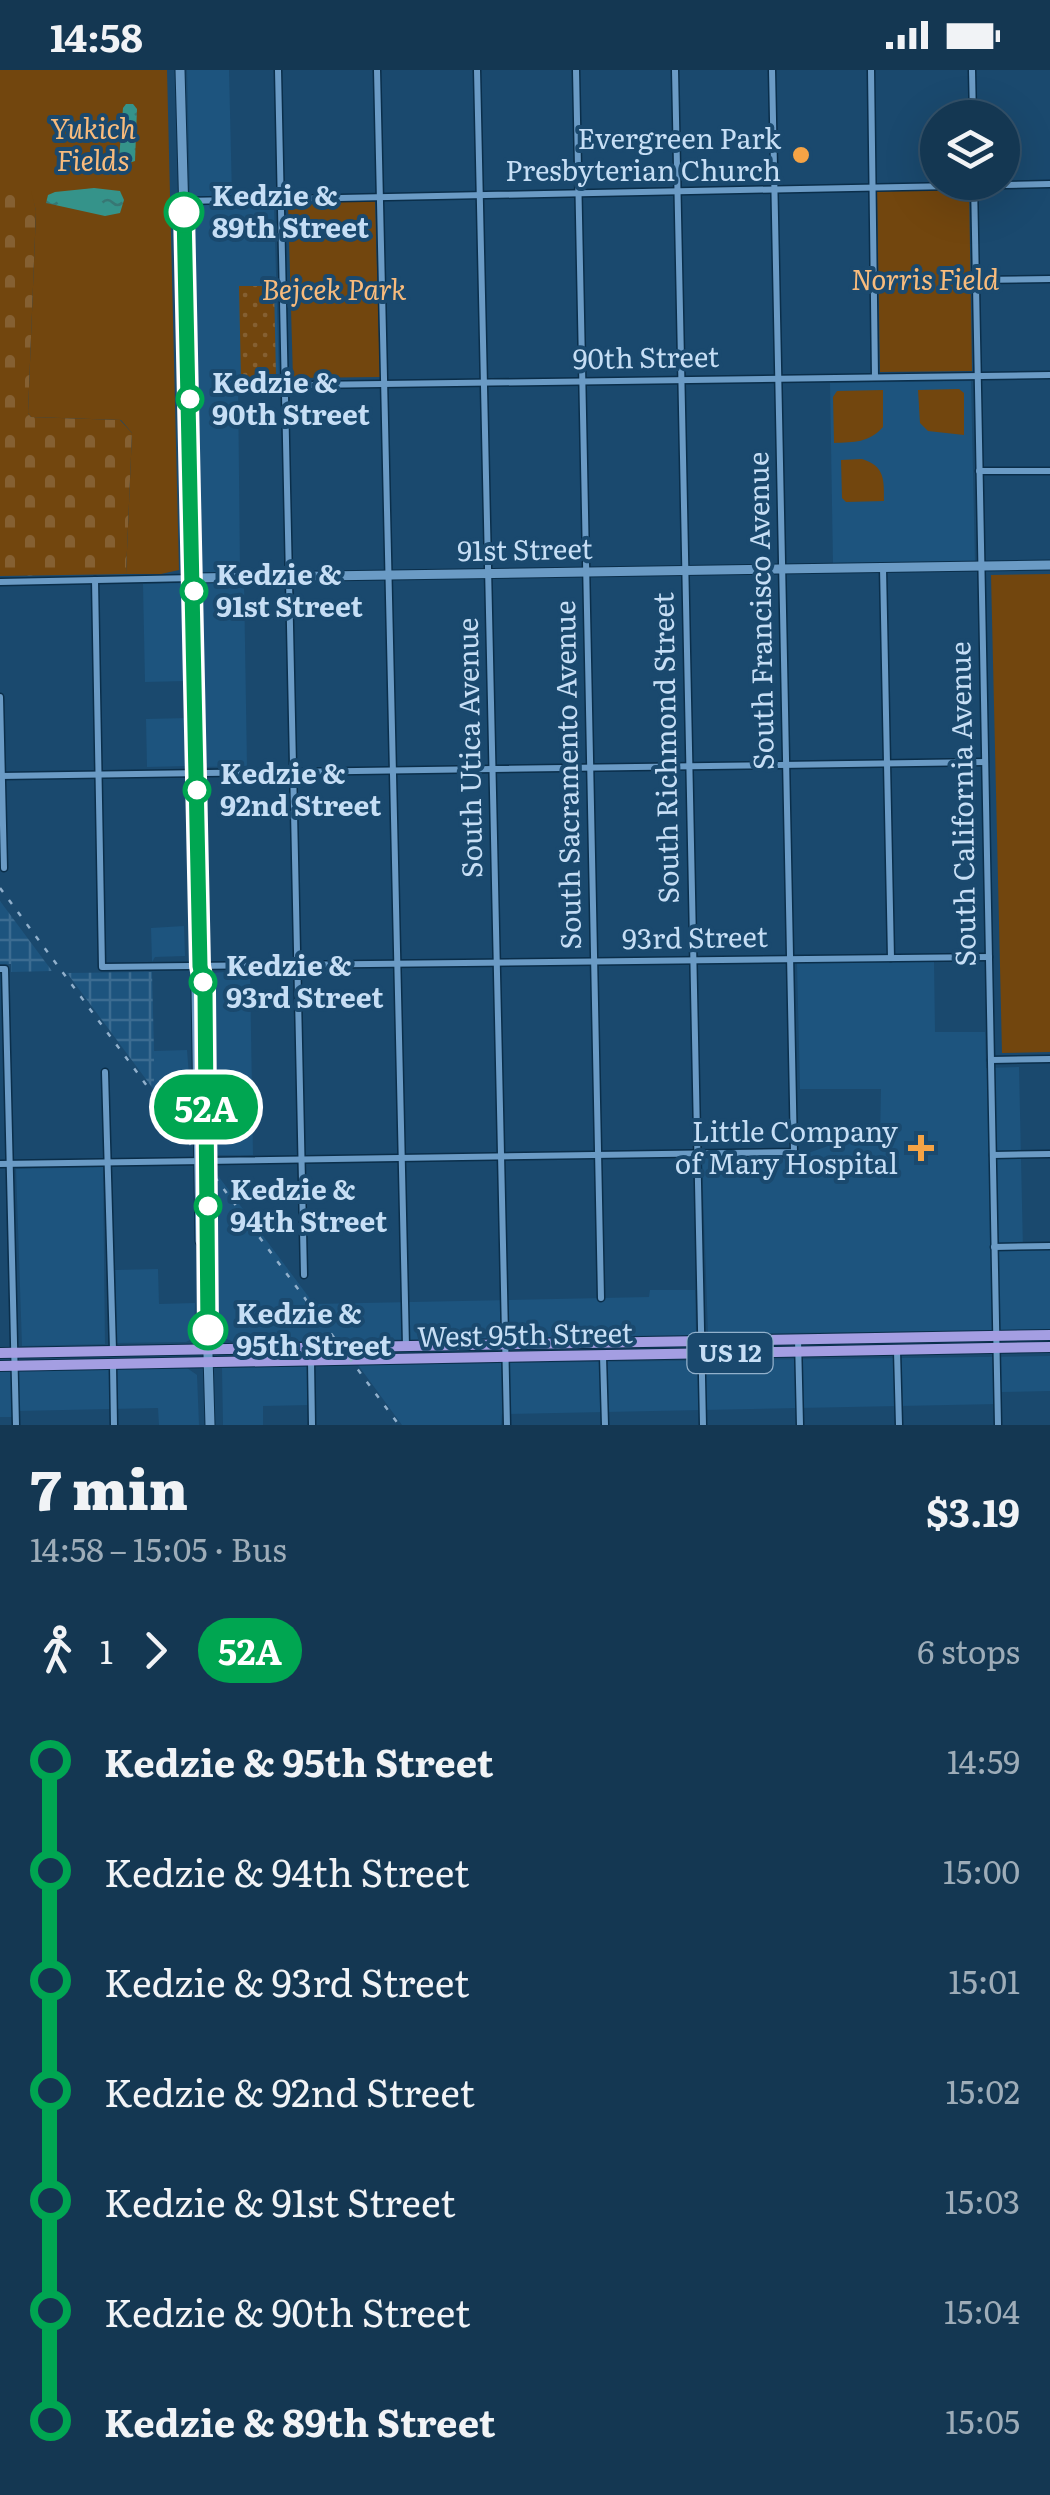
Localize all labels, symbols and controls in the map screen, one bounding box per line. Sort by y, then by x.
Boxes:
text: 14:58 [50,7,143,64]
map controls [920,100,1020,200]
button: layers [920,100,1020,200]
park label: Yukich Fields [50,106,136,180]
place label: Evergreen Park Presbyterian Church [505,116,782,190]
marker: Evergreen Park Presbyterian Church [790,144,812,166]
place label: Kedzie & 89th Street [212,173,370,247]
marker: Kedzie & 89th Street [165,193,203,231]
park label: Norris Field [851,257,999,299]
park label: Bejcek Park [262,267,407,309]
street label: 90th Street [572,334,720,378]
place label: Kedzie & 90th Street [212,360,371,434]
marker: Kedzie & 90th Street [177,386,203,412]
street label: South Francisco Avenue [735,451,783,771]
street label: 91st Street [457,526,594,570]
place label: Kedzie & 91st Street [216,552,363,626]
marker: Kedzie & 91st Street [181,578,207,604]
street label: South Richmond Street [640,591,688,904]
street label: South Sacramento Avenue [542,600,590,950]
street label: South Utica Avenue [445,617,491,879]
street label: South California Avenue [937,641,985,967]
place label: Kedzie & 92nd Street [220,751,382,825]
marker: Kedzie & 92nd Street [184,777,210,803]
street label: 93rd Street [622,914,769,958]
place label: Kedzie & 93rd Street [226,943,384,1017]
marker: Kedzie & 93rd Street [190,969,216,995]
line badge: 52A [148,1074,264,1140]
text: 52A [174,1081,238,1133]
place label: Little Company of Mary Hospital [675,1109,899,1183]
marker: Little Company of Mary Hospital [908,1135,934,1161]
place label: Kedzie & 94th Street [230,1167,388,1241]
marker: Kedzie & 94th Street [195,1193,221,1219]
place label: Kedzie & 95th Street [236,1291,392,1365]
street label: West 95th Street [417,1310,634,1356]
marker: Kedzie & 95th Street [189,1311,227,1349]
road number: US 12 [688,1333,772,1373]
text: 7 min [30,1445,188,1527]
text: $3.19 [926,1482,1020,1539]
text: 14:58 – 15:05 · Bus [30,1524,287,1572]
icon: walk [30,1623,85,1678]
icon: forward [128,1623,183,1678]
text: 52A [218,1624,282,1676]
text: 1 [100,1626,113,1674]
text: 6 stops [917,1626,1020,1674]
text: Kedzie & 95th Street [104,1732,494,1789]
text: 14:59 [947,1736,1020,1784]
text: Kedzie & 94th Street [104,1842,469,1899]
text: 15:00 [943,1846,1020,1894]
text: Kedzie & 93rd Street [104,1952,469,2009]
text: 15:01 [949,1956,1020,2004]
text: Kedzie & 92nd Street [104,2062,475,2119]
text: 15:02 [946,2066,1020,2114]
text: Kedzie & 91st Street [104,2172,456,2229]
text: 15:03 [945,2176,1020,2224]
text: Kedzie & 90th Street [104,2282,470,2339]
text: 15:04 [944,2286,1020,2334]
text: Kedzie & 89th Street [104,2392,495,2449]
text: 15:05 [945,2396,1020,2444]

